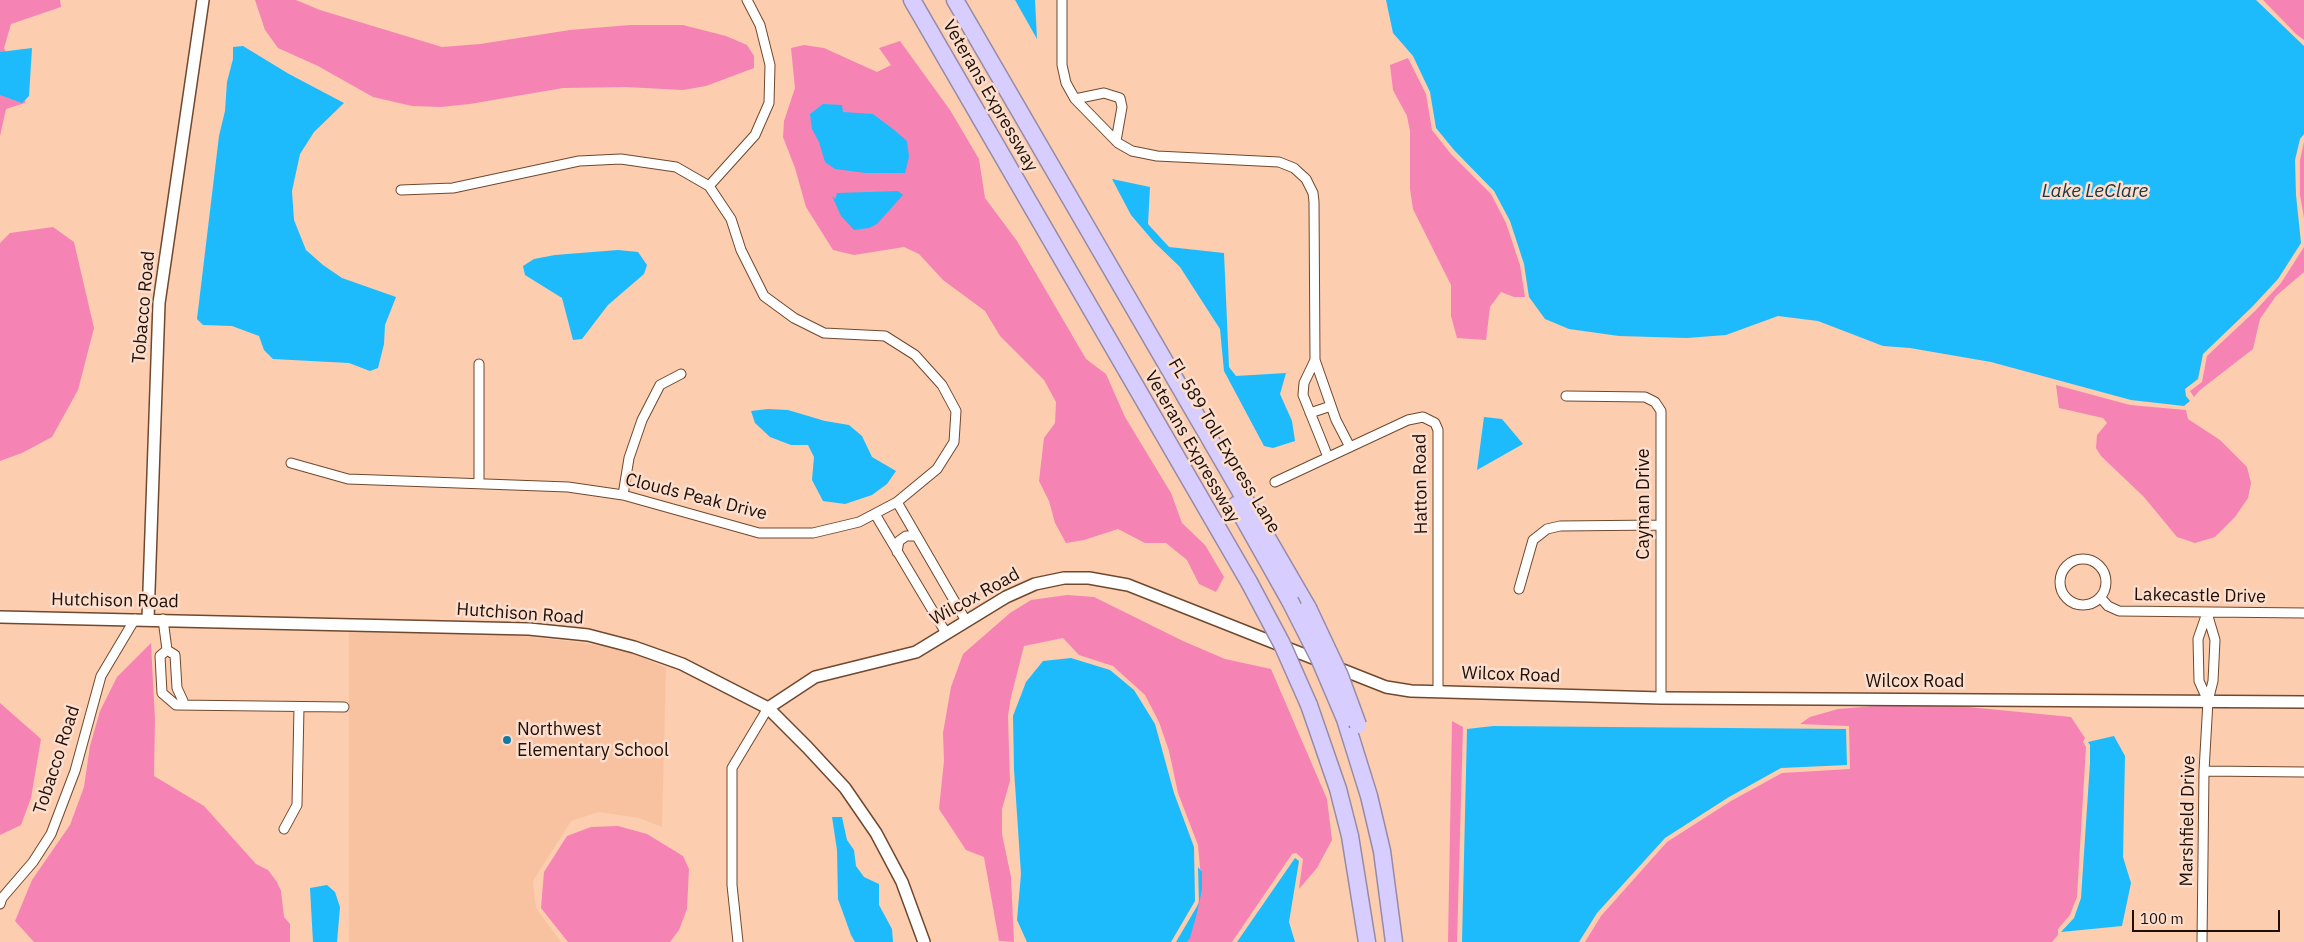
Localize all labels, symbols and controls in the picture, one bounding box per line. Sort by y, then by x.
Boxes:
street label: Veterans Expressway [938,16,1042,176]
water label: Lake LeClare [2042,181,2148,203]
street label: Tobacco Road [128,250,160,364]
street label: FL 589 Toll Express Lane [1163,355,1285,537]
street label: Veterans Expressway [1140,367,1244,527]
street label: Hatton Road [1409,433,1433,535]
street label: Cayman Drive [1633,448,1655,560]
street label: Clouds Peak Drive [623,469,769,525]
street label: Wilcox Road [926,564,1024,630]
street label: Lakecastle Drive [2134,584,2266,608]
street label: Hutchison Road [51,589,179,613]
street label: Hutchison Road [456,599,584,629]
street label: Wilcox Road [1461,662,1561,688]
street label: Wilcox Road [1866,671,1964,693]
street label: Tobacco Road [29,703,85,817]
place label: Northwest Elementary School [517,719,669,762]
marker: Northwest Elementary School [501,734,513,746]
street label: Marshfield Drive [2176,755,2200,887]
scale bar [2134,900,2282,932]
text: 100 m [2140,909,2184,928]

